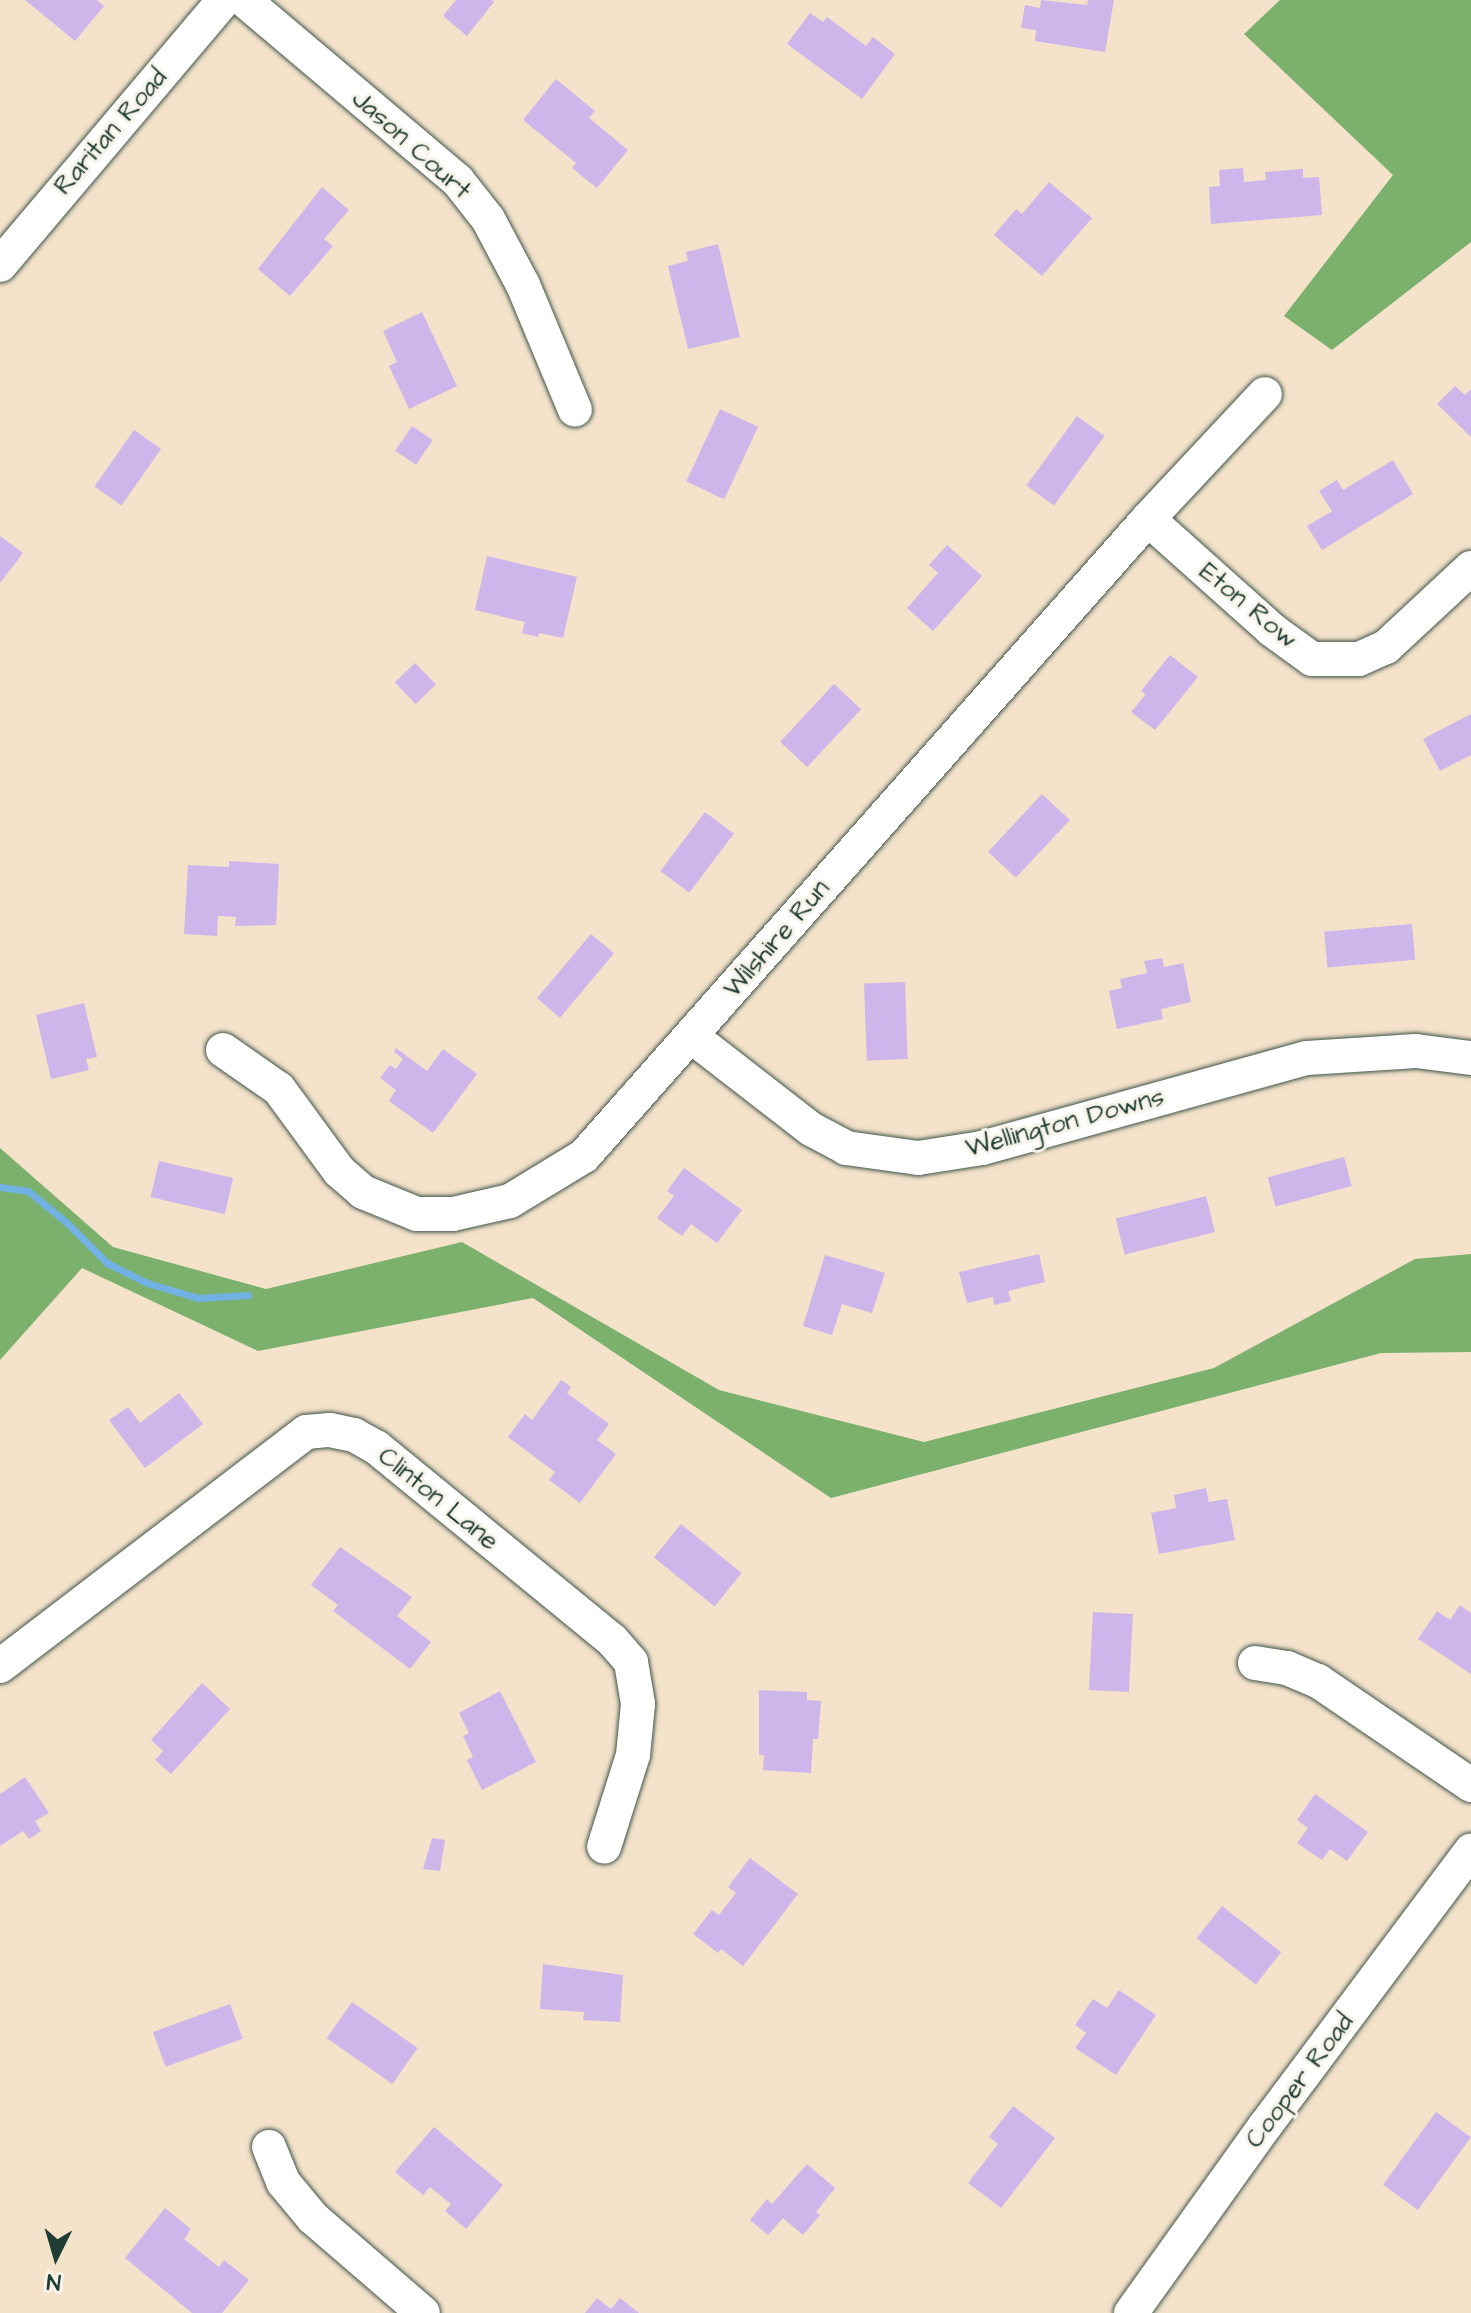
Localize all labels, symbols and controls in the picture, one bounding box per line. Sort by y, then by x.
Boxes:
street label: Raritan Road [48,63,174,201]
street label: Jason Court [345,83,477,207]
street label: Eton Row [1193,556,1303,656]
street label: Wilshire Run [717,874,837,1004]
street label: Wellington Downs [962,1082,1168,1164]
street label: Clinton Lane [371,1441,505,1557]
street label: Cooper Road [1239,2007,1361,2155]
north arrow [16,2217,96,2297]
text: N [46,2265,62,2297]

